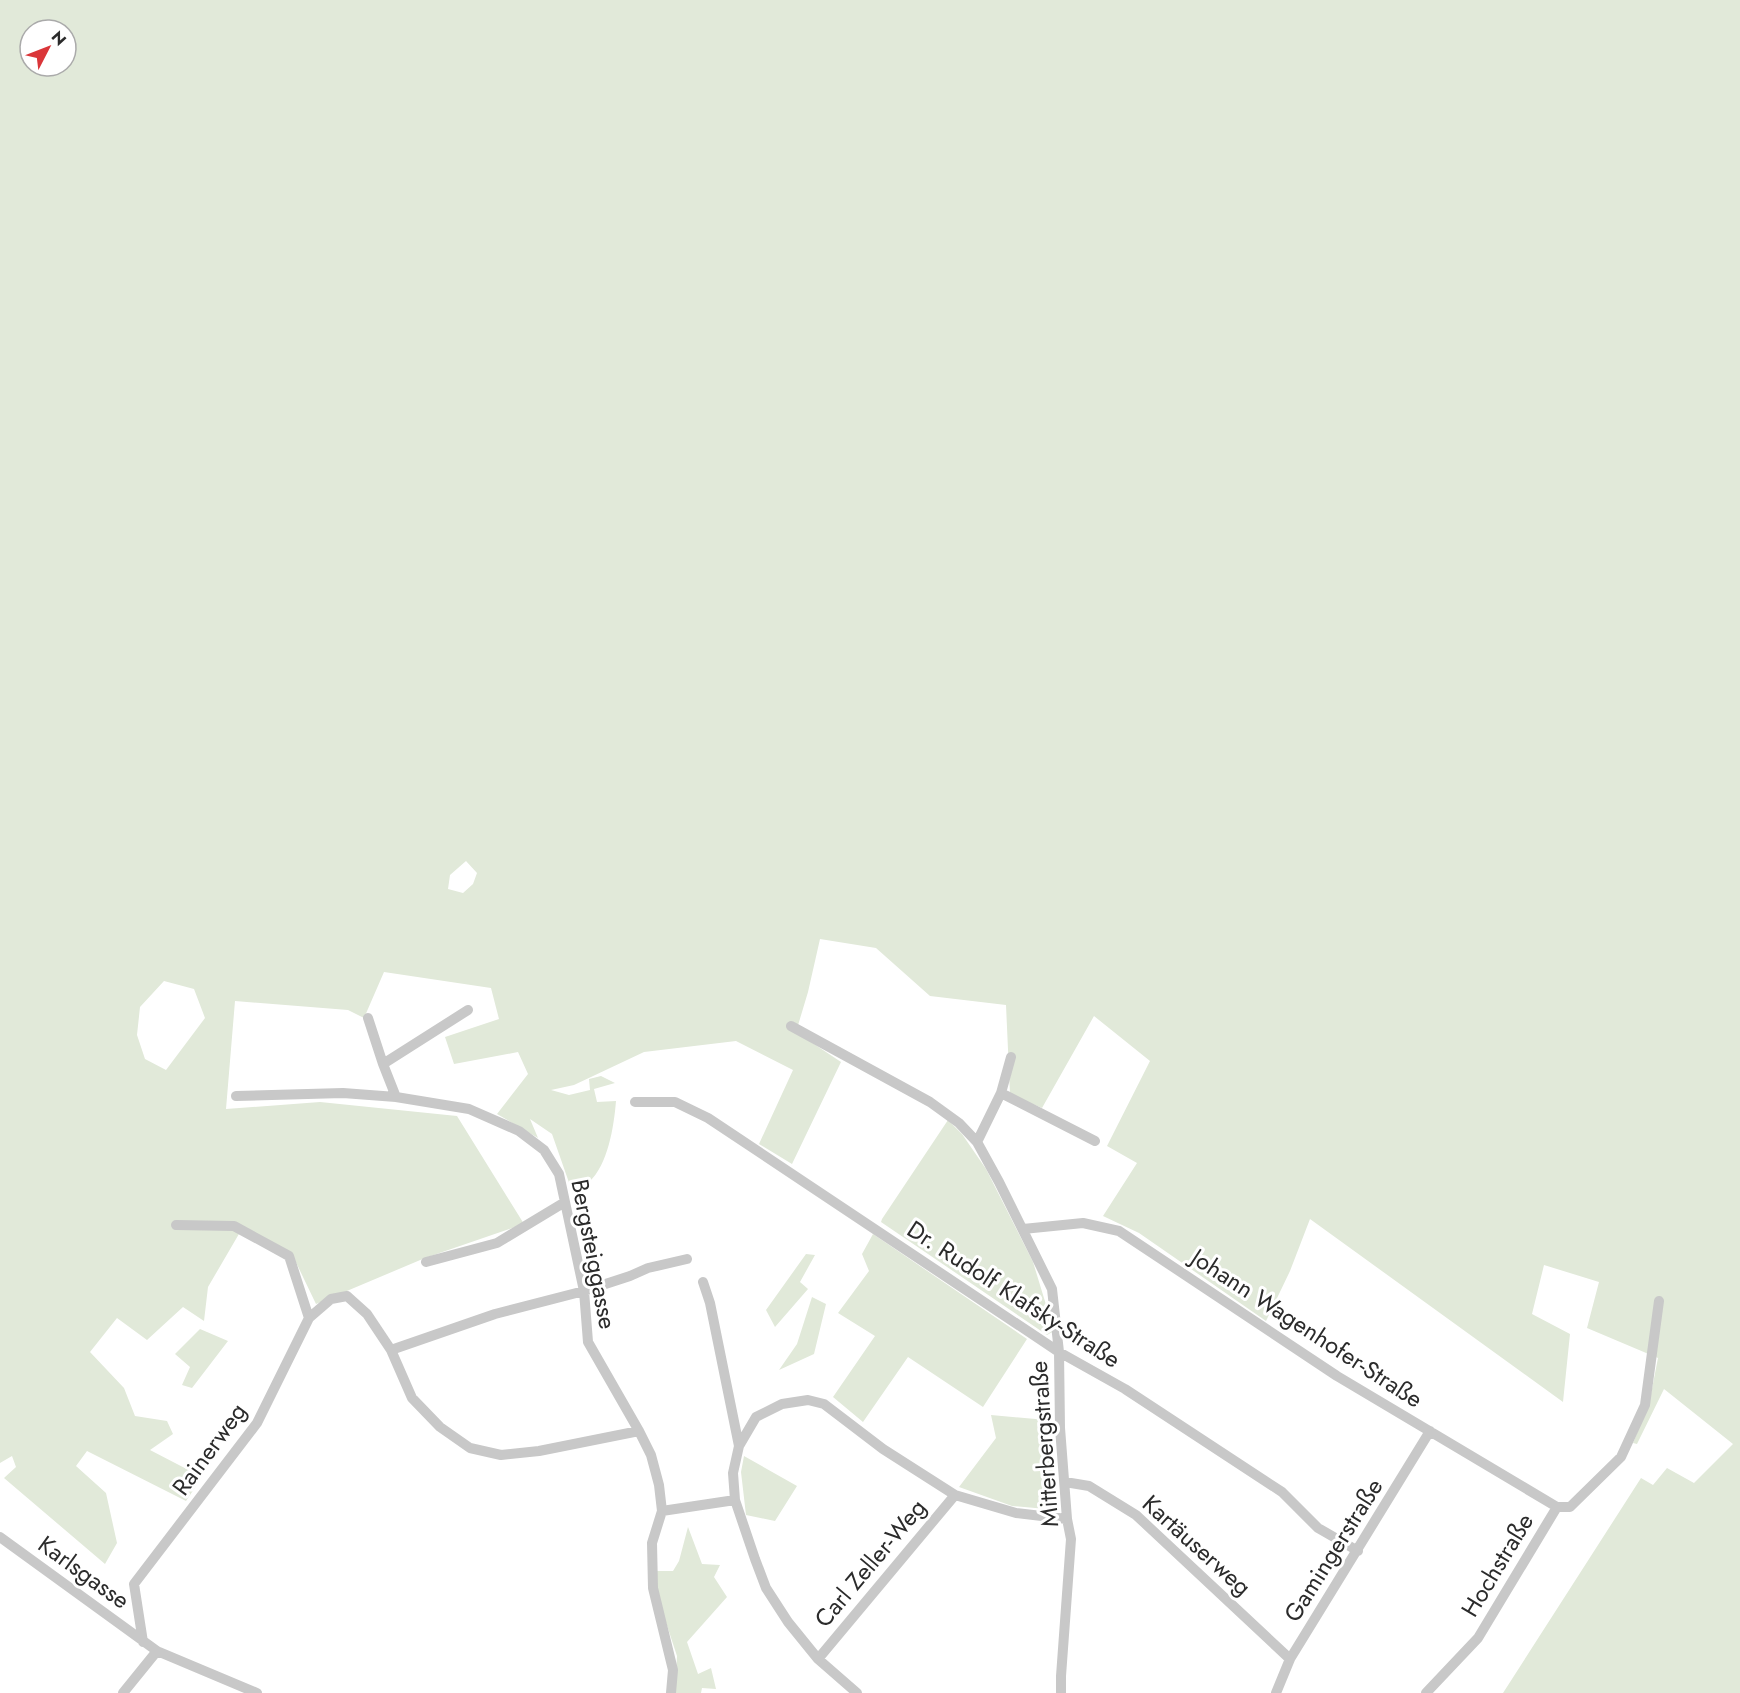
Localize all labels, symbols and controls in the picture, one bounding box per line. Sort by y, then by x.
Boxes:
north arrow [18,18,78,78]
text: N [46,26,72,51]
street label: Bergsteiggasse [562,1176,626,1332]
street label: Dr. Rudolf Klafsky-Straße [900,1212,1128,1376]
street label: Johann Wagenhofer-Straße [1182,1238,1430,1416]
street label: Mitterbergstraße [1021,1360,1067,1528]
street label: Rainerweg [163,1395,255,1503]
street label: Gamingerstraße [1275,1472,1391,1628]
street label: Kartäuserweg [1135,1486,1259,1604]
street label: Carl Zeller-Weg [806,1491,934,1635]
street label: Hochstraße [1452,1506,1542,1624]
street label: Karlsgasse [31,1527,137,1617]

